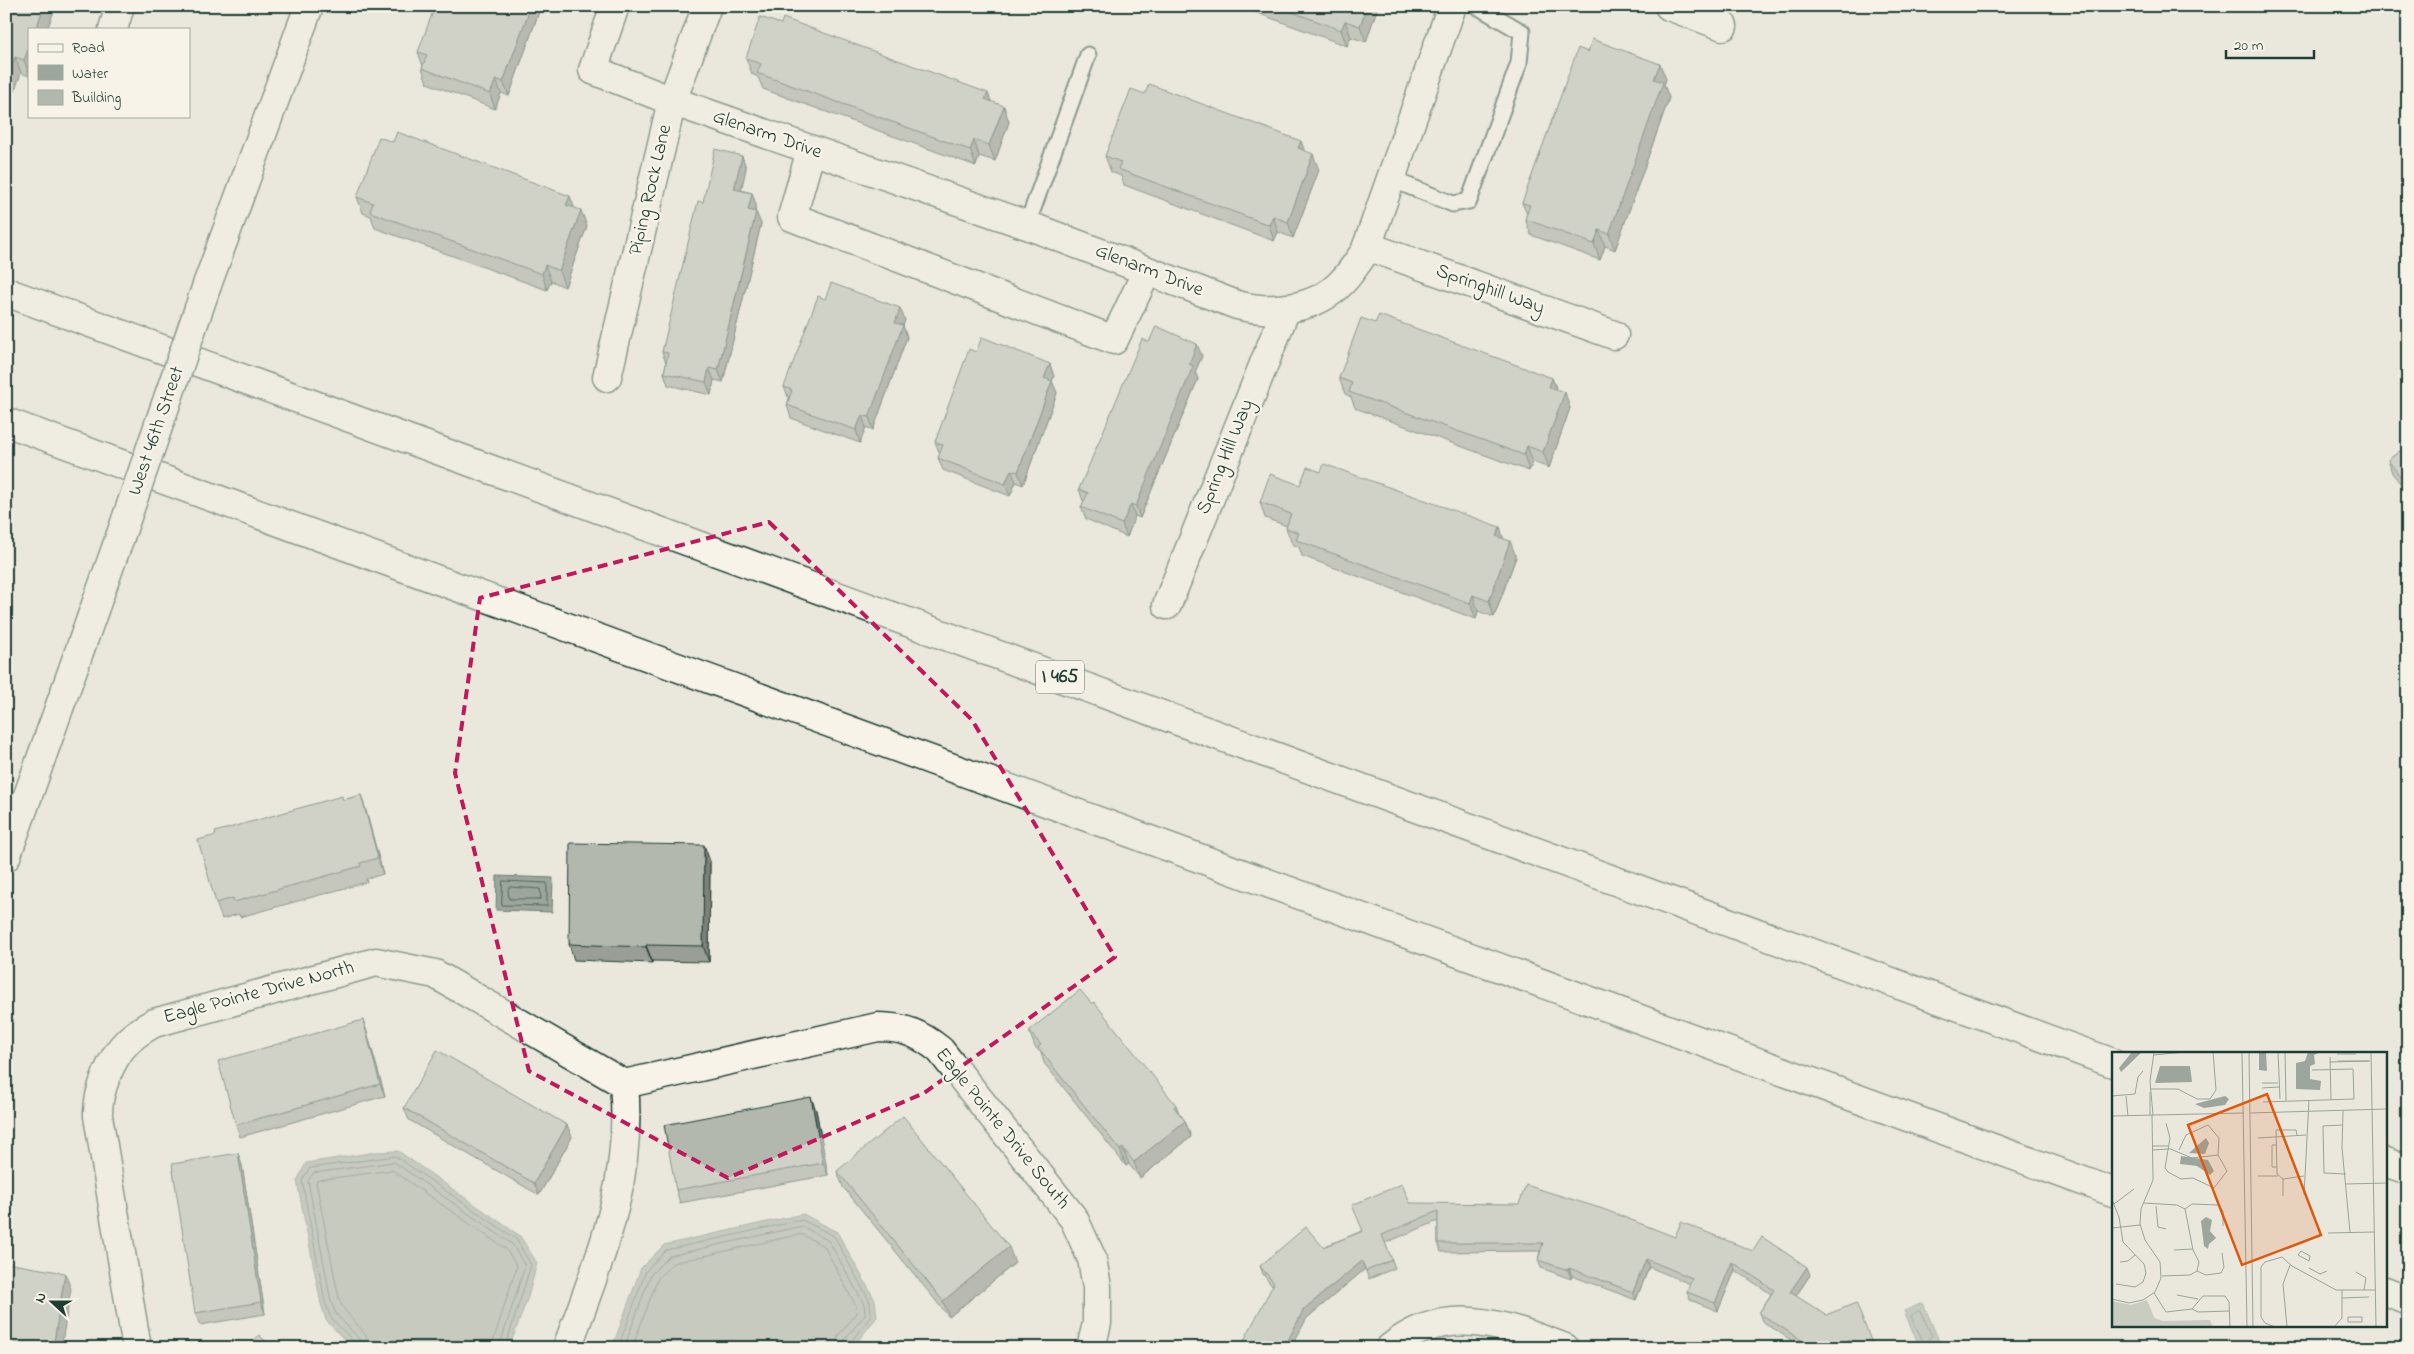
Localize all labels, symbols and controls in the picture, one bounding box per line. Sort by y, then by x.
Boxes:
legend [28,28,190,118]
scale bar [2226,28,2314,60]
text: 20 m [2234,35,2264,57]
text: Road [72,37,105,59]
text: Water [72,63,108,85]
text: Building [71,87,121,110]
street label: Glenarm Drive [708,103,826,167]
street label: Piping Rock Lane [622,122,681,259]
street label: Glenarm Drive [1091,237,1207,305]
street label: Springhill Way [1431,257,1548,324]
street label: West 46th Street [121,362,193,500]
street label: Spring Hill Way [1190,395,1263,519]
road number: I 465 [1036,660,1084,694]
street label: Eagle Pointe Drive North [160,954,358,1033]
street label: Eagle Pointe Drive South [927,1042,1077,1217]
inset map [2112,1052,2386,1326]
north arrow [28,1276,78,1326]
text: N [30,1290,53,1306]

